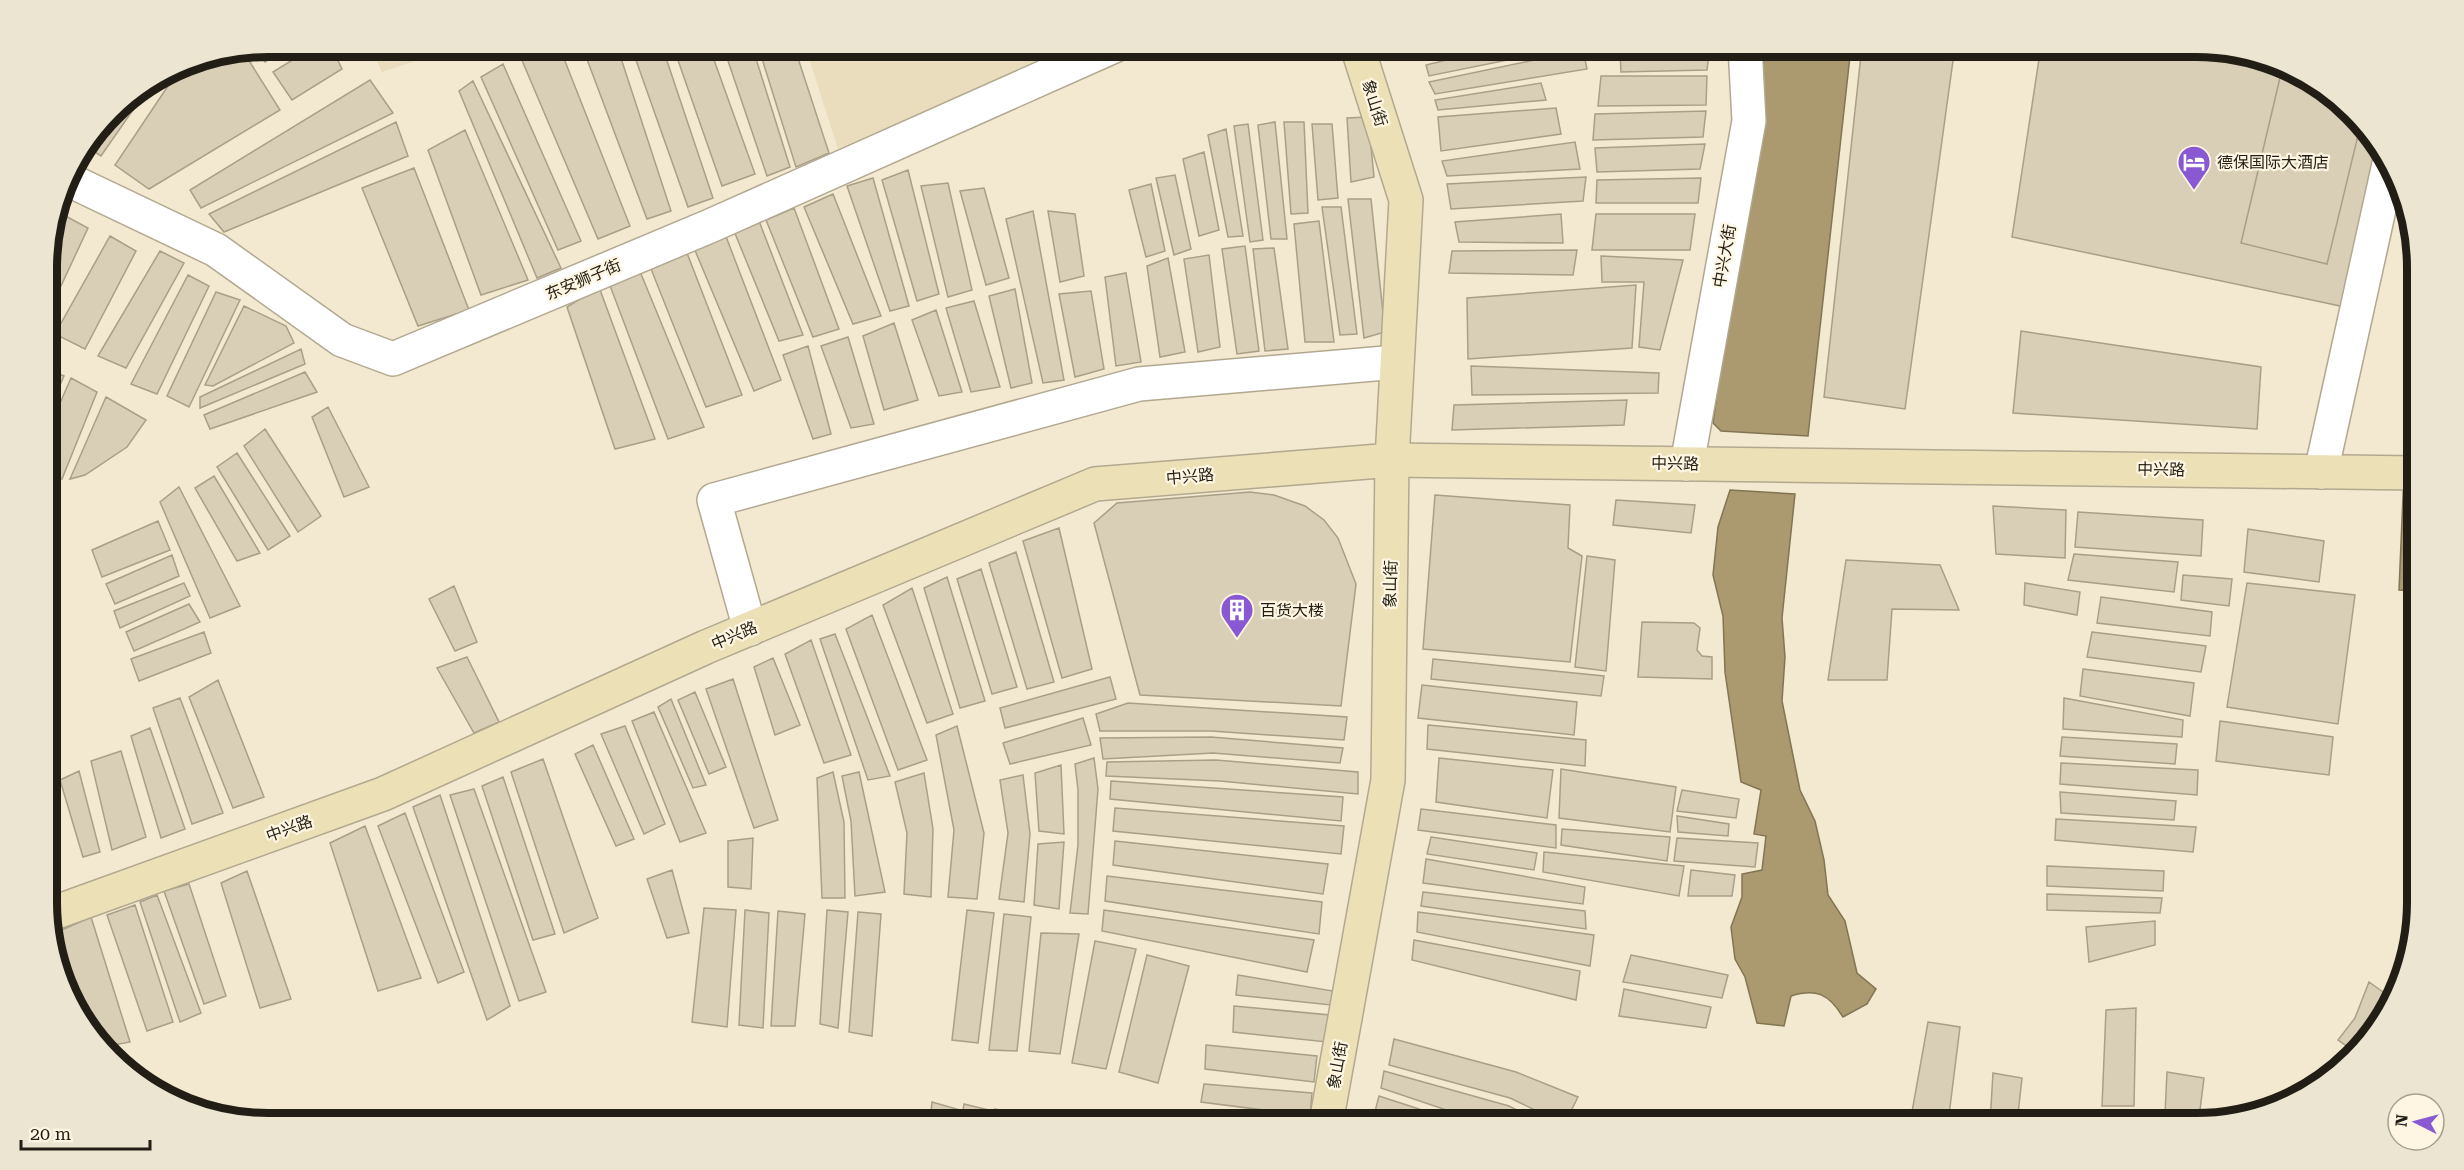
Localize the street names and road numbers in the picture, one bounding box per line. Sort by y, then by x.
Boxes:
street label: 象山街 [1358,77,1391,129]
street label: 中兴大街 [1710,223,1739,289]
street label: 东安狮子街 [543,255,624,304]
street label: 中兴路 [1651,454,1699,473]
street label: 中兴路 [2137,460,2185,479]
street label: 中兴路 [1165,465,1215,488]
street label: 象山街 [1381,560,1400,608]
street label: 中兴路 [708,617,760,654]
street label: 中兴路 [263,811,315,846]
street label: 象山街 [1324,1040,1351,1090]

